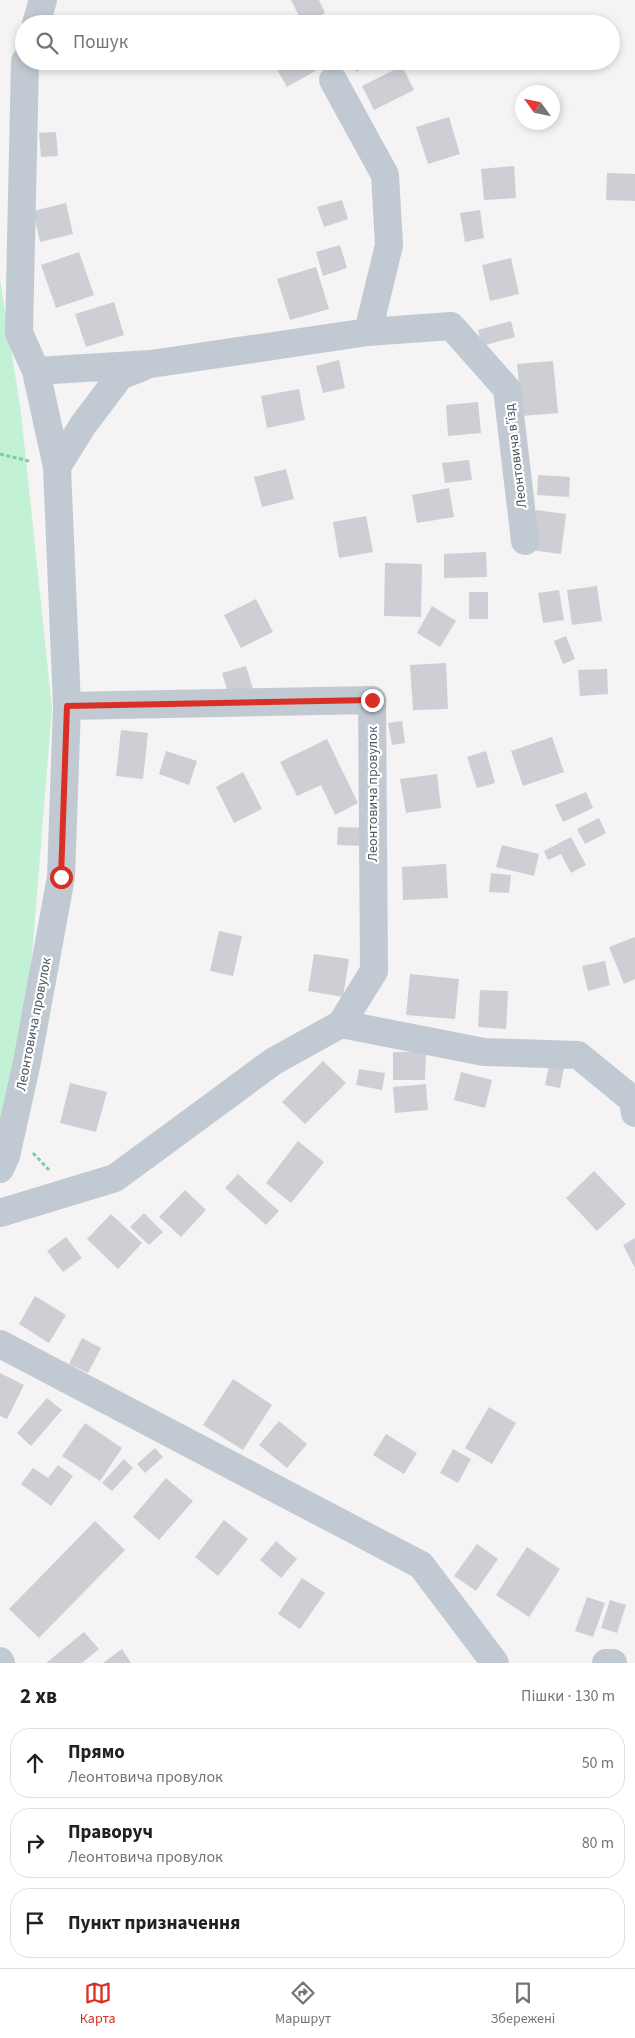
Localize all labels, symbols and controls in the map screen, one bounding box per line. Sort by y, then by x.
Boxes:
search box [15,15,620,70]
icon: search [33,29,61,57]
text: Пошук [73,29,128,56]
north arrow [515,85,560,130]
street label: Леонтовича в'їзд [500,402,532,509]
route end [361,689,384,712]
street label: Леонтовича провулок [363,726,383,862]
route start [50,866,73,889]
street label: Леонтовича провулок [11,956,57,1093]
text: 2 хв [20,1681,57,1711]
text: Пішки · 130 m [521,1685,615,1707]
text: Прямо [68,1739,125,1766]
icon: ahead [21,1749,49,1777]
text: 50 m [582,1752,614,1774]
text: Леонтовича провулок [68,1766,223,1788]
text: Праворуч [68,1819,153,1846]
icon: right [21,1829,49,1857]
text: 80 m [582,1832,614,1854]
text: Леонтовича провулок [68,1846,223,1868]
icon: arrive [21,1909,49,1937]
text: Пункт призначення [68,1910,240,1937]
tab: Карта [80,1979,116,2029]
tab: Маршрут [275,1979,331,2029]
tab: Збережені [491,1979,555,2029]

